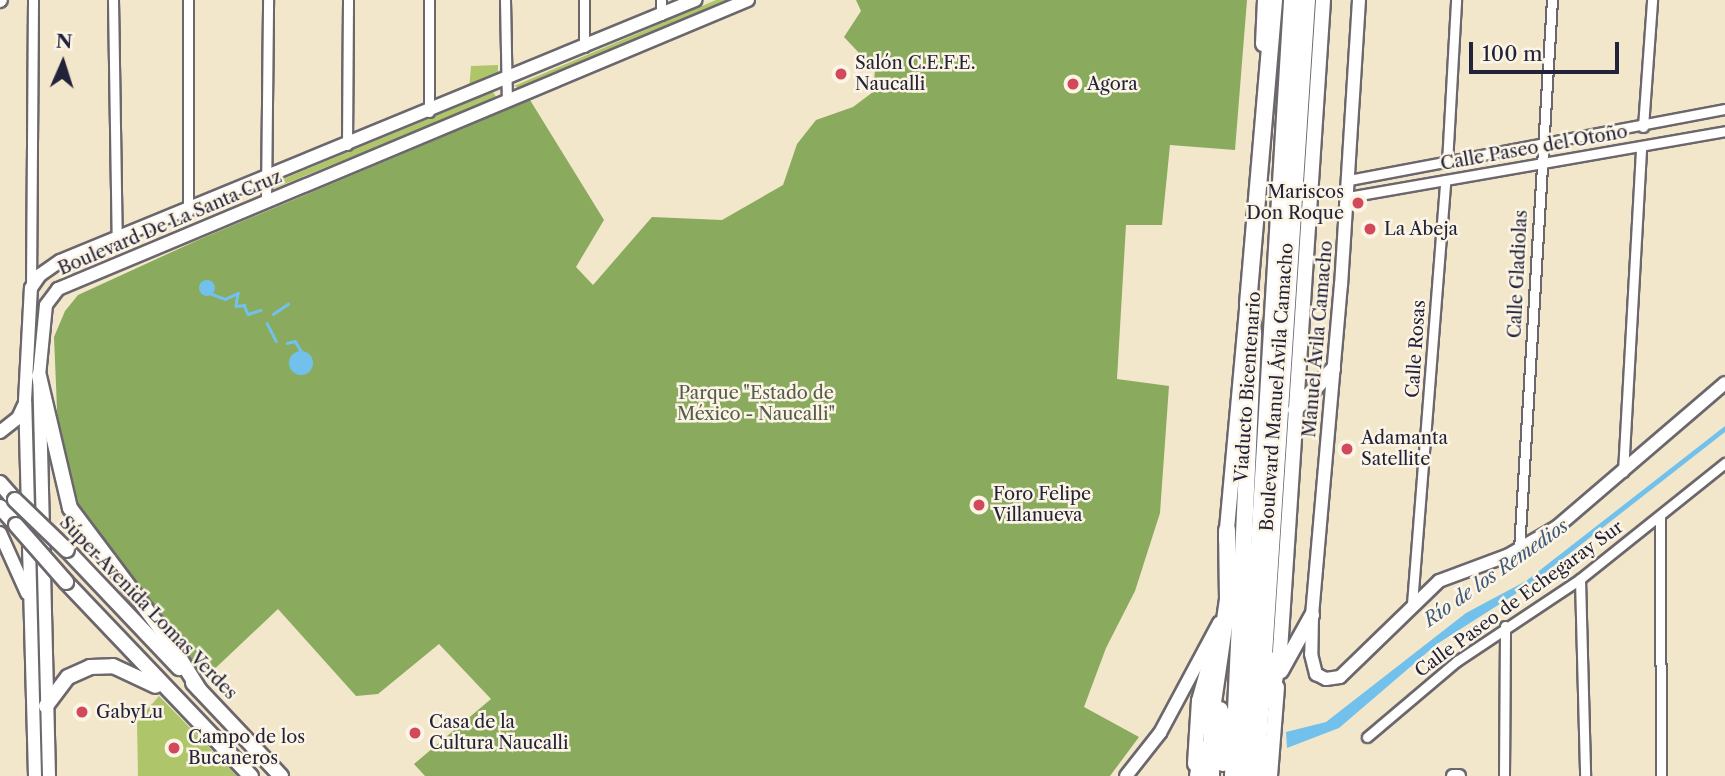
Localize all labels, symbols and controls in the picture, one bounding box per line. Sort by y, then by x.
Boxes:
north arrow [28,28,98,98]
scale bar [1473,28,1624,72]
text: N [55,30,73,53]
text: 100 m [1482,41,1543,66]
place label: Salón C.E.F.E. Naucalli [855,53,975,96]
marker: Salón C.E.F.E. Naucalli [833,66,849,82]
place label: Agora [1087,73,1138,95]
marker: Agora [1065,76,1081,92]
street label: Calle Paseo del Otoño [1439,121,1629,175]
street label: Boulevard De La Santa Cruz [55,166,285,280]
place label: Mariscos Don Roque [1246,182,1344,224]
marker: Mariscos Don Roque [1350,195,1366,211]
street label: Calle Gladiolas [1504,209,1532,339]
place label: La Abeja [1384,218,1459,240]
marker: La Abeja [1362,221,1378,237]
street label: Manuel Ávila Camacho [1299,239,1337,439]
street label: Boulevard Manuel Ávila Camacho [1256,242,1298,532]
street label: Viaducto Bicentenario [1231,291,1265,483]
street label: Calle Rosas [1402,299,1430,399]
park label: Parque "Estado de México - Naucalli" [677,383,835,426]
place label: Adamanta Satellite [1361,428,1448,471]
marker: Adamanta Satellite [1339,441,1355,457]
place label: Foro Felipe Villanueva [993,484,1091,526]
marker: Foro Felipe Villanueva [971,497,987,513]
street label: Súper Avenida Lomas Verdes [54,511,242,705]
water label: Río de los Remedios [1419,514,1573,632]
street label: Calle Paseo de Echegaray Sur [1410,516,1628,682]
place label: GabyLu [96,701,163,723]
marker: GabyLu [74,704,90,720]
place label: Casa de la Cultura Naucalli [429,712,569,754]
marker: Casa de la Cultura Naucalli [407,725,423,741]
place label: Campo de los Bucaneros [188,727,305,770]
marker: Campo de los Bucaneros [166,740,182,756]

